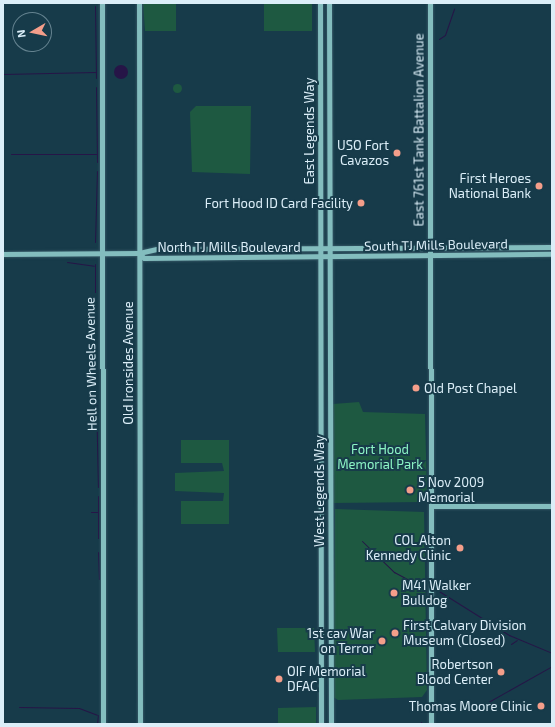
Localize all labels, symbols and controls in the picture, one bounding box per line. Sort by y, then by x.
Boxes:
north arrow [12,12,52,52]
text: N [14,29,28,39]
street label: East 761st Tank Battalion Avenue [411,33,427,227]
street label: East Legends Way [301,77,317,185]
place label: USO Fort Cavazos [337,138,389,169]
marker: USO Fort Cavazos [392,148,402,158]
place label: First Heroes National Bank [448,171,531,202]
marker: First Heroes National Bank [534,181,544,191]
place label: Fort Hood ID Card Facility [205,195,353,211]
marker: Fort Hood ID Card Facility [356,198,366,208]
street label: South TJ Mills Boulevard [364,236,508,254]
street label: North TJ Mills Boulevard [157,239,301,255]
street label: Hell on Wheels Avenue [82,296,100,432]
street label: Old Ironsides Avenue [120,301,136,425]
place label: Old Post Chapel [424,380,517,396]
marker: Old Post Chapel [411,383,421,393]
street label: West Legends Way [311,435,327,547]
park label: Fort Hood Memorial Park [337,442,423,473]
place label: 5 Nov 2009 Memorial [418,475,485,506]
marker: 5 Nov 2009 Memorial [405,485,415,495]
place label: COL Alton Kennedy Clinic [366,533,451,564]
marker: COL Alton Kennedy Clinic [454,542,466,554]
place label: M41 Walker Bulldog [402,578,471,609]
marker: M41 Walker Bulldog [389,588,399,598]
place label: First Calvary Division Museum (Closed) [403,618,527,649]
place label: 1st cav War on Terror [307,626,374,657]
marker: First Calvary Division Museum (Closed) [390,628,400,638]
marker: 1st cav War on Terror [377,636,387,646]
place label: Robertson Blood Center [417,657,493,688]
place label: OIF Memorial DFAC [287,664,366,695]
marker: Robertson Blood Center [496,667,506,677]
marker: OIF Memorial DFAC [274,674,284,684]
place label: Thomas Moore Clinic [409,698,532,714]
marker: Thomas Moore Clinic [535,700,547,712]

